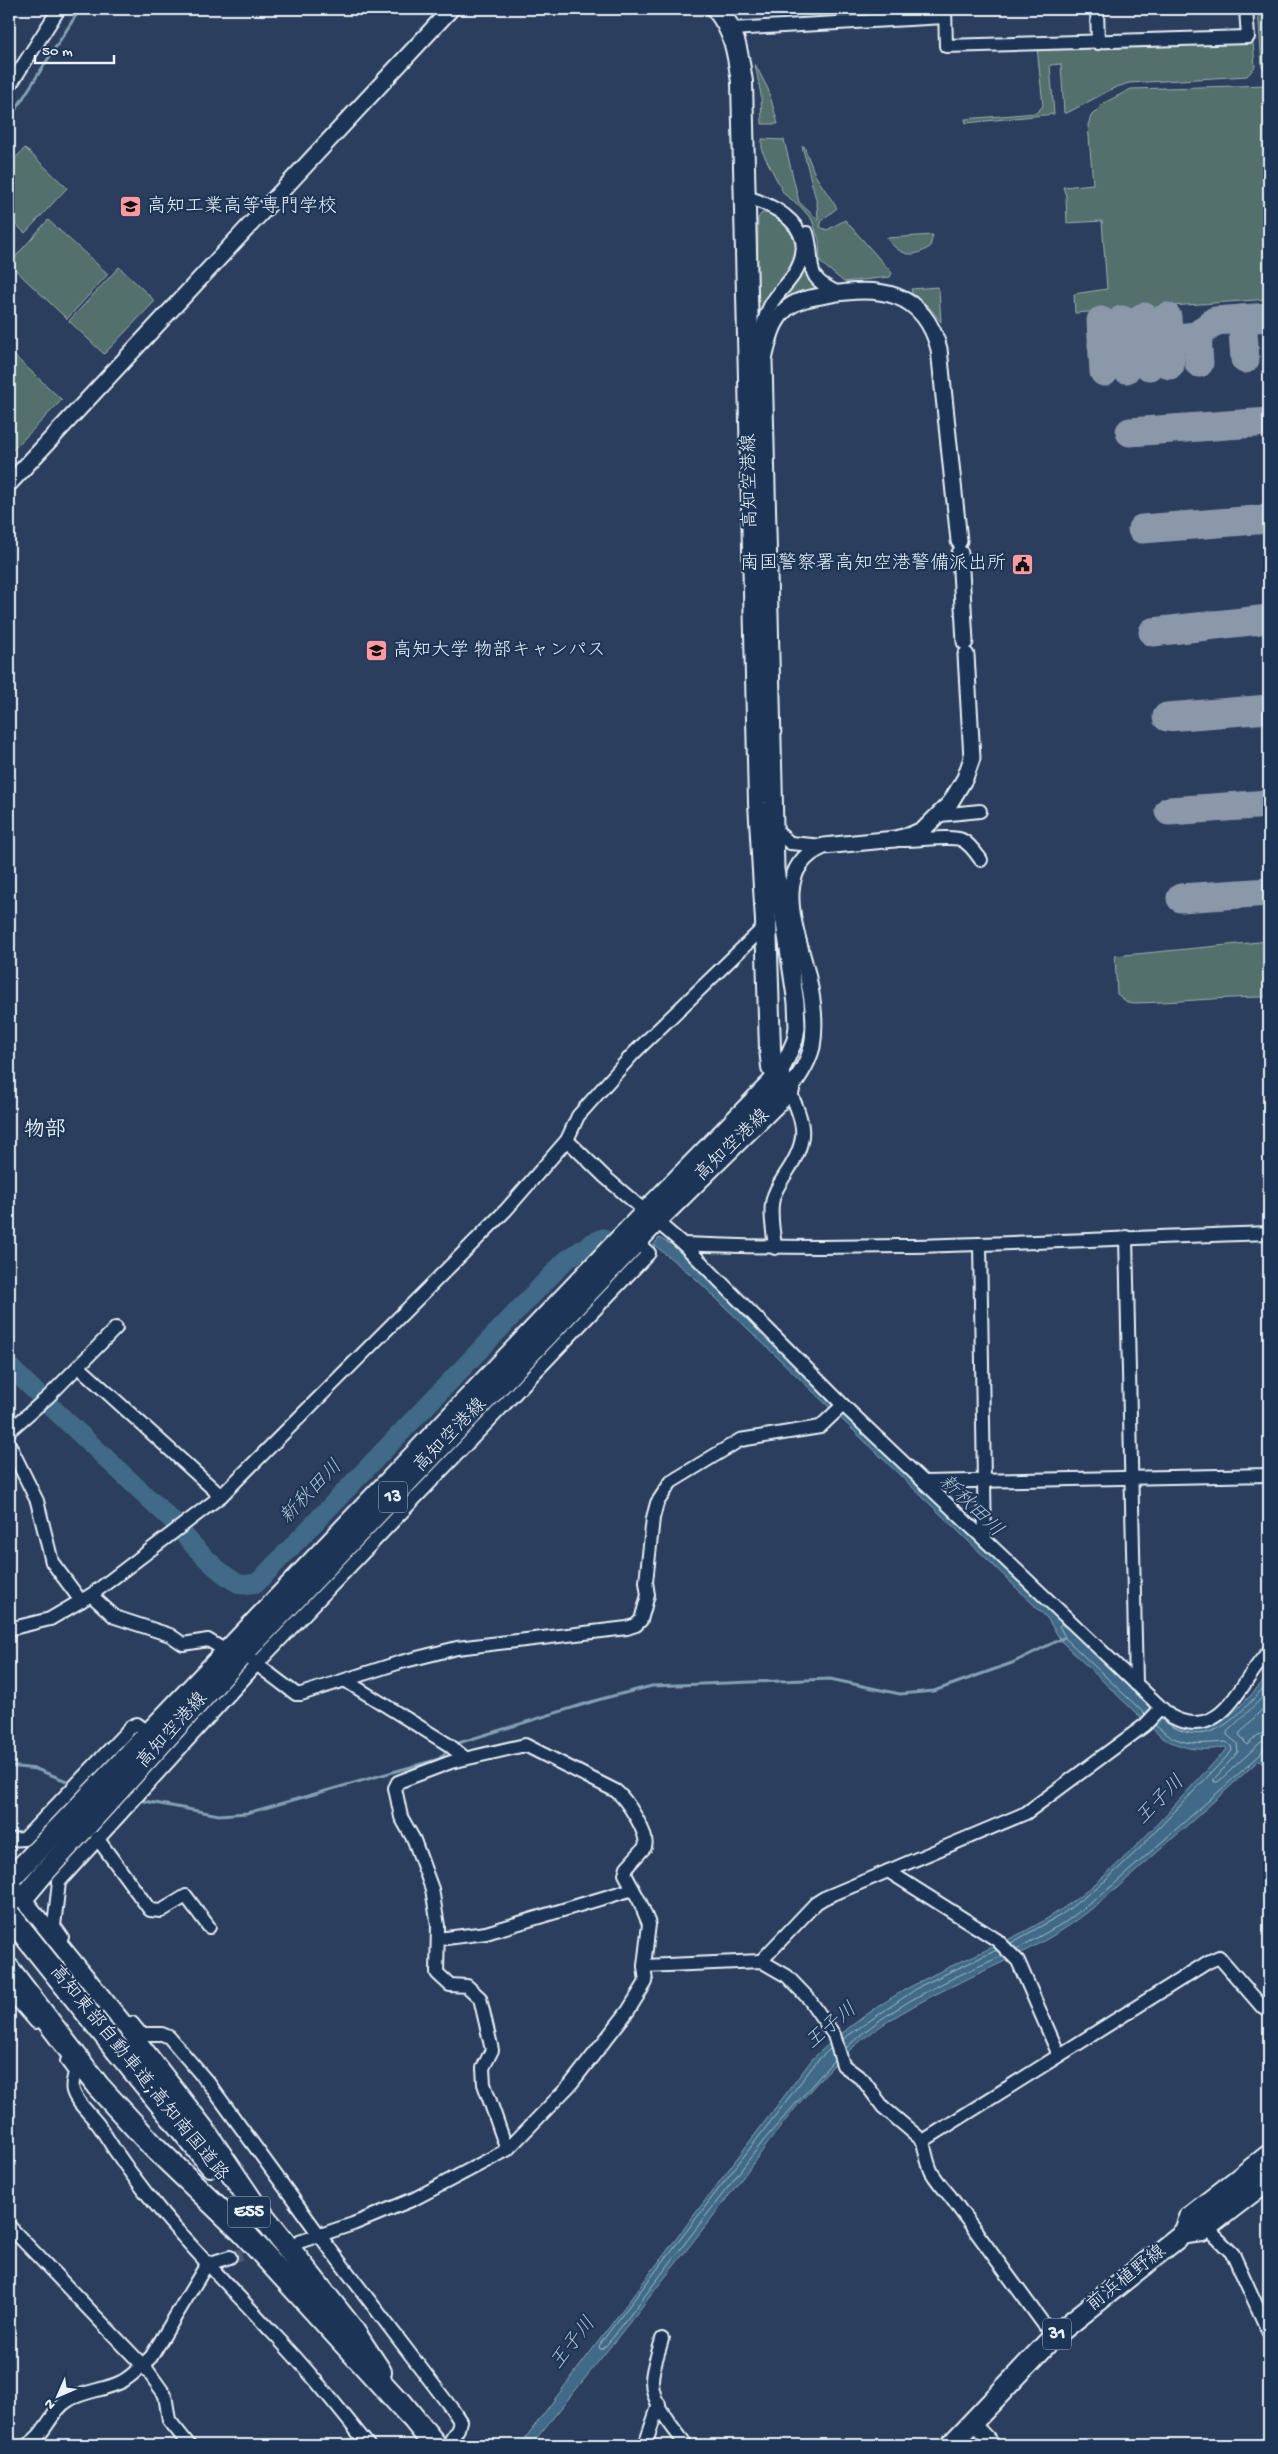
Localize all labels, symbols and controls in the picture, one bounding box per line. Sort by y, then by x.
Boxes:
scale bar [35,32,114,64]
text: 50 m [42,43,73,61]
school or university icon: 高知工業高等専門学校 [119,195,143,219]
place label: 高知工業高等専門学校 [147,195,337,219]
street label: 高知空港線 [738,433,763,529]
place label: 南国警察署高知空港警備派出所 [740,552,1006,576]
public building icon: 南国警察署高知空港警備派出所 [1010,552,1034,576]
school or university icon: 高知大学 物部キャンパス [365,639,389,663]
place label: 高知大学 物部キャンパス [393,639,606,663]
street label: 高知空港線 [690,1104,775,1187]
district label: 物部 [24,1118,66,1144]
street label: 高知空港線 [409,1393,492,1478]
water label: 新秋田川 [275,1456,348,1530]
water label: 新秋田川 [933,1470,1007,1543]
road number: 13 [379,1481,407,1512]
street label: 高知空港線 [132,1687,213,1774]
water label: 王子川 [1131,1771,1190,1830]
street label: 高知東部自動車道;高知南国道路 [43,1960,233,2187]
water label: 王子川 [801,1998,862,2055]
road number: E55 [228,2196,270,2228]
street label: 前浜植野線 [1082,2240,1172,2317]
water label: 王子川 [546,2313,602,2375]
road number: 31 [1043,2318,1071,2350]
north arrow [32,2372,82,2422]
text: N [41,2394,60,2413]

